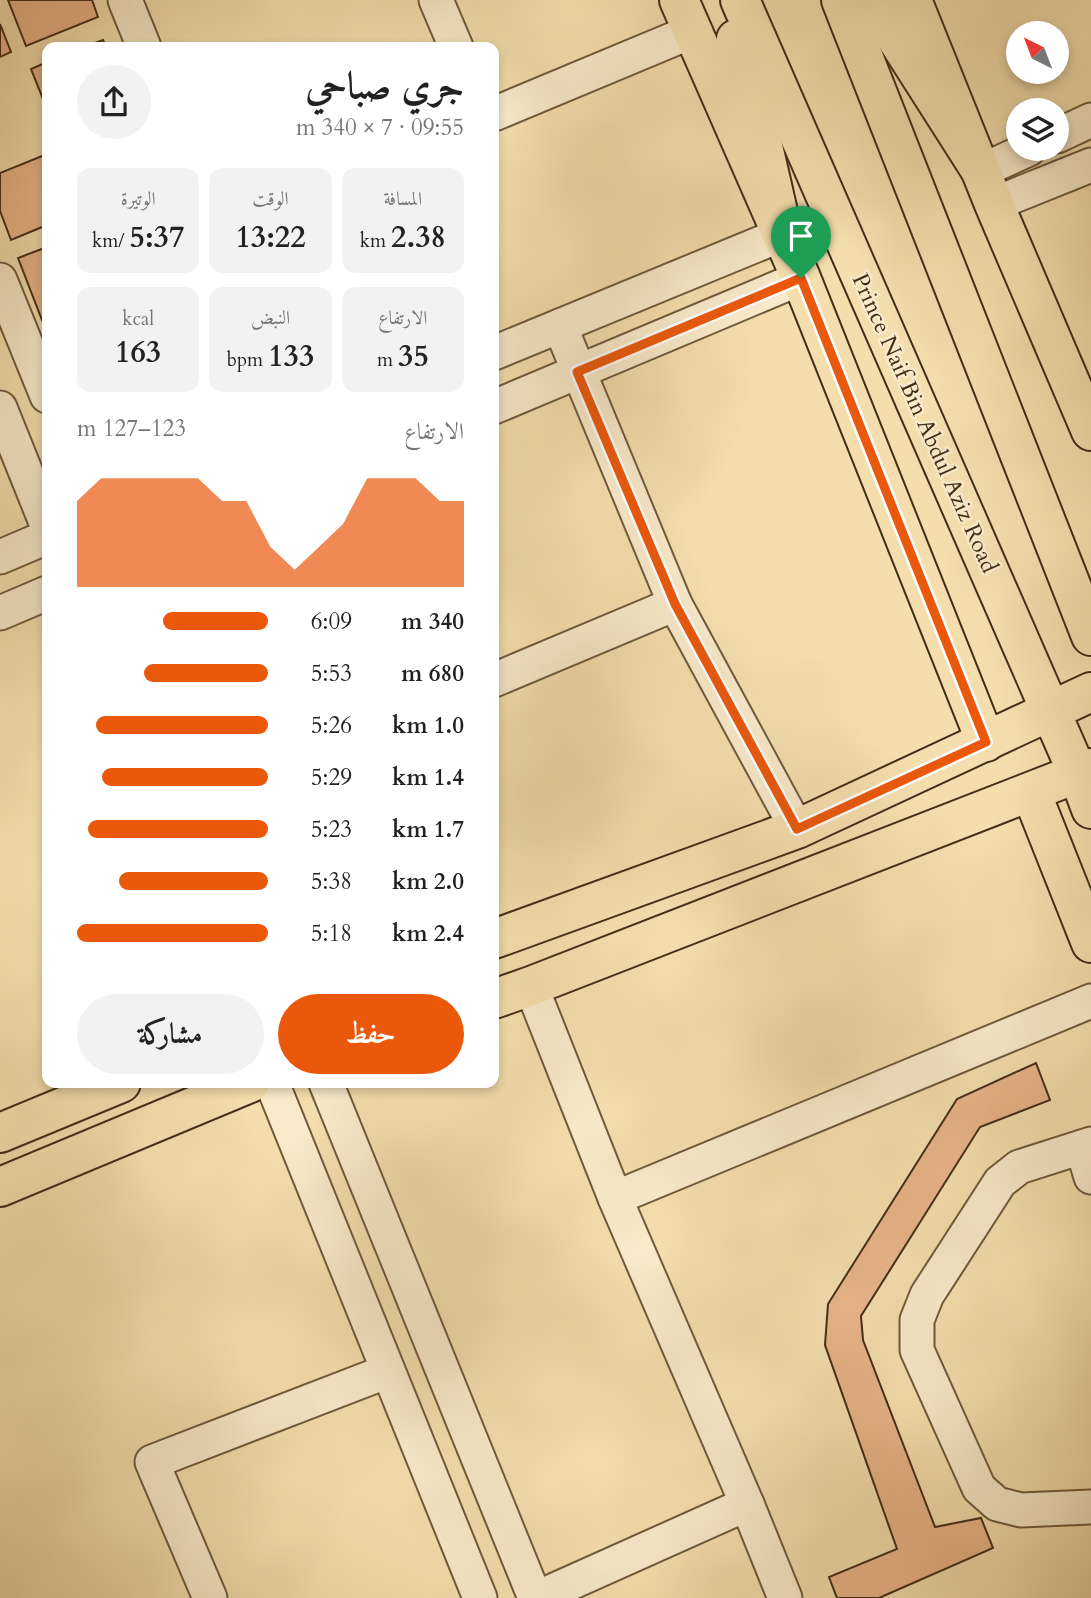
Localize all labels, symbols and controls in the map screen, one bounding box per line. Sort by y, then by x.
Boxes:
north arrow [1006,21,1069,84]
map controls [1006,21,1069,161]
text: جري صباحي [305,60,464,112]
button: share [77,65,151,139]
button: layers [1006,98,1069,161]
text: 09:55 · 7 × 340 m [296,112,464,143]
text: الوتيرة [121,186,156,212]
text: الوقت [252,186,289,212]
text: المسافة [383,186,422,212]
pin [771,206,831,278]
text: 5:37 [130,217,184,258]
text: 13:22 [235,217,306,258]
text: 2.38 [391,217,446,258]
icon: arrive [782,217,820,255]
text: /km [92,228,130,254]
text: km [360,228,391,254]
street label: Prince Naif Bin Abdul Aziz Road [845,268,1006,578]
text: النبض [251,305,290,331]
text: الارتفاع [378,305,427,331]
text: kcal [122,306,154,332]
text: 163 [115,332,161,373]
text: 133 [268,336,314,377]
text: 35 [398,336,429,377]
text: bpm [227,347,268,373]
text: m [377,347,398,373]
text: 123–127 m [77,413,186,444]
text: الارتفاع [404,416,464,447]
text: 6:09 [311,606,352,637]
text: 340 m [401,606,464,637]
text: 5:53 [311,658,352,689]
text: 680 m [401,658,464,689]
text: 5:26 [311,710,352,741]
text: 1.0 km [392,710,464,741]
text: 5:29 [311,762,352,793]
text: 1.4 km [392,762,464,793]
text: 5:23 [311,814,352,845]
text: 1.7 km [392,814,464,845]
text: 5:38 [311,866,352,897]
text: 2.0 km [392,866,464,897]
text: 5:18 [311,918,352,949]
text: 2.4 km [392,918,464,949]
button: مشاركة [77,994,264,1074]
button: حفظ [278,994,464,1074]

